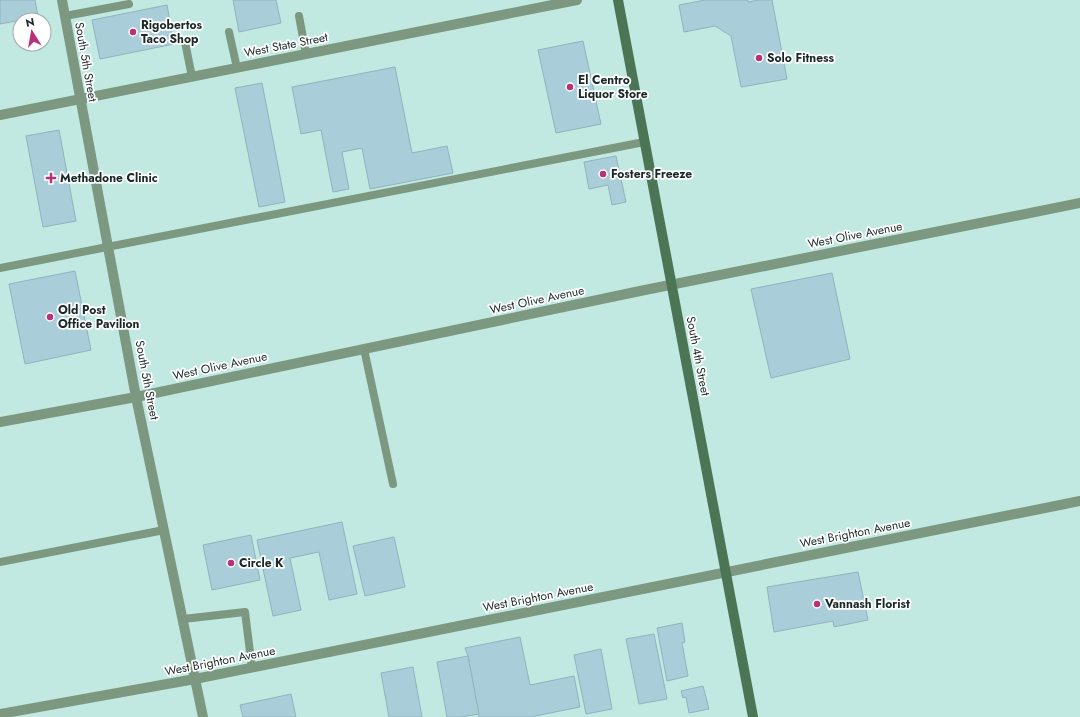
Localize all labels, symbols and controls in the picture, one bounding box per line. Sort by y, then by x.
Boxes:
north arrow [12,12,52,52]
text: N [24,13,36,31]
place label: Rigobertos Taco Shop [141,16,203,48]
street label: South 5th Street [70,21,102,103]
marker: Rigobertos Taco Shop [128,27,138,37]
street label: West State Street [243,28,330,62]
place label: Solo Fitness [767,49,835,67]
marker: Solo Fitness [754,53,764,63]
place label: El Centro Liquor Store [578,71,648,103]
marker: El Centro Liquor Store [565,82,575,92]
place label: Fosters Freeze [611,165,692,183]
place label: Methadone Clinic [60,169,158,187]
marker: Fosters Freeze [598,169,608,179]
marker: Methadone Clinic [45,172,57,184]
street label: West Olive Avenue [806,217,904,253]
street label: West Olive Avenue [488,281,586,319]
place label: Old Post Office Pavilion [58,301,140,333]
marker: Old Post Office Pavilion [45,312,55,322]
street label: South 4th Street [681,315,715,397]
street label: South 5th Street [130,339,164,421]
street label: West Olive Avenue [171,347,269,385]
street label: West Brighton Avenue [798,513,912,553]
place label: Circle K [239,554,284,572]
marker: Circle K [226,558,236,568]
street label: West Brighton Avenue [481,577,595,617]
place label: Vannash Florist [824,595,910,613]
marker: Vannash Florist [812,599,822,609]
street label: West Brighton Avenue [163,641,277,681]

